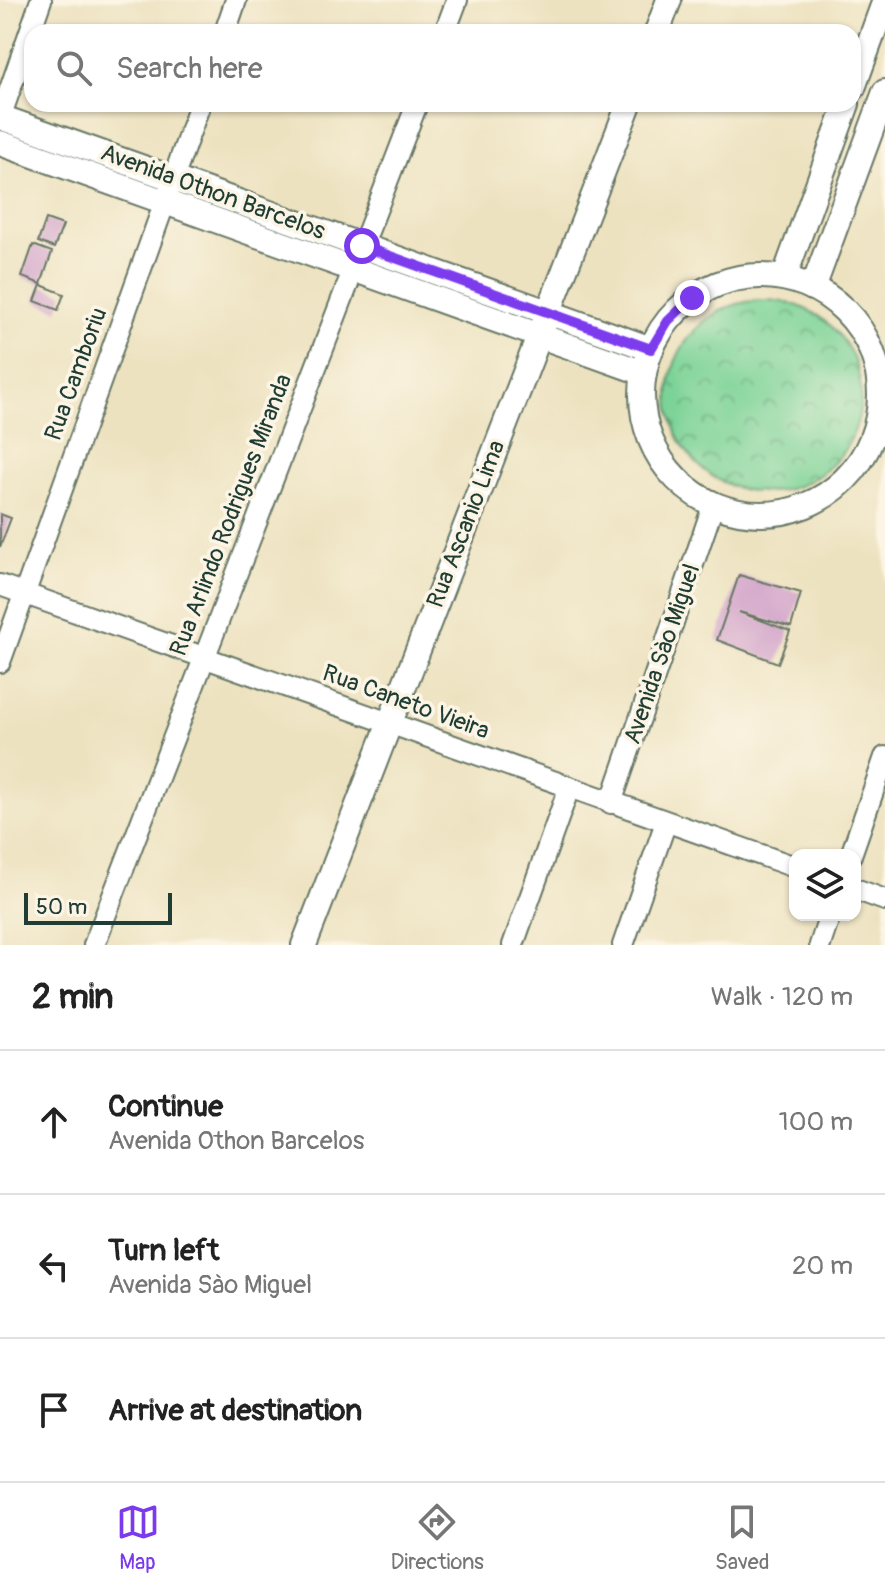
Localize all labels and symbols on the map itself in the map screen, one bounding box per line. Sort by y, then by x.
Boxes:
street label: Avenida Othon Barcelos [97,138,329,246]
route start [344,228,380,264]
route end [674,280,710,316]
street label: Rua Camboriu [39,304,113,444]
street label: Rua Arlindo Rodrigues Miranda [164,370,298,660]
street label: Rua Ascanio Lima [421,436,511,612]
street label: Avenida Sào Miguel [618,560,706,748]
street label: Rua Caneto Vieira [319,658,493,746]
scale bar [24,889,172,925]

